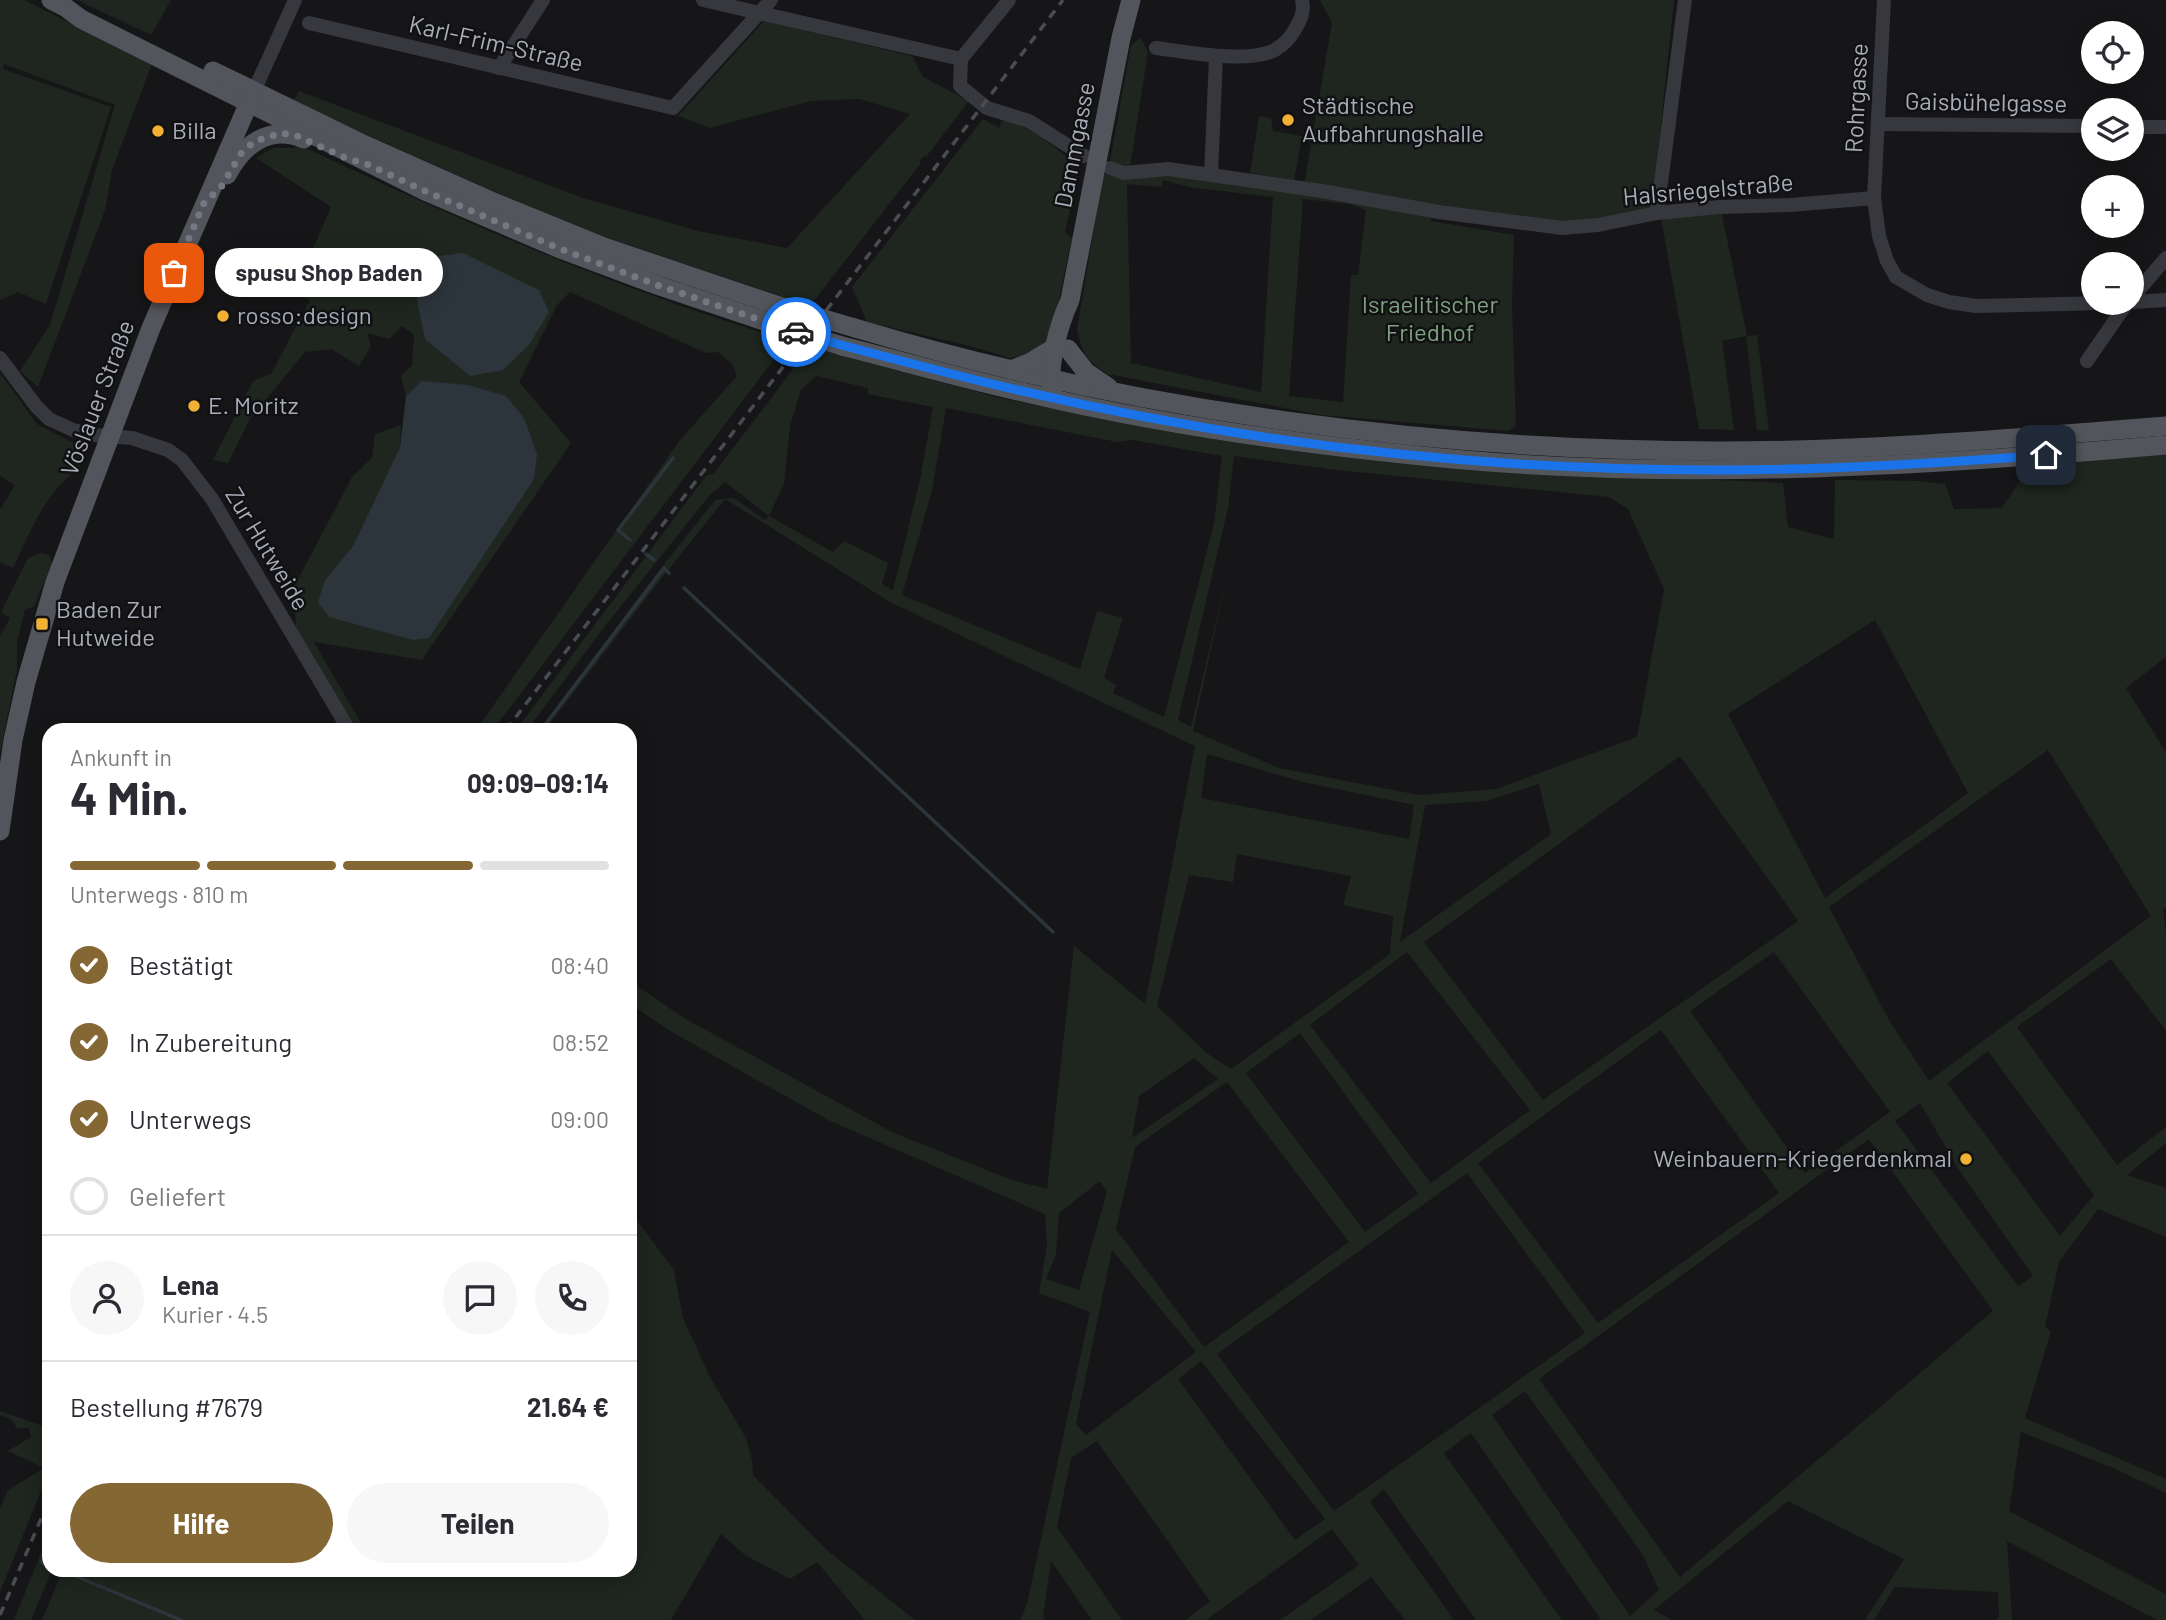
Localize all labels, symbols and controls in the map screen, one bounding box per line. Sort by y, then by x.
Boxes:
street label: Karl-Frim-Straße [406,8,586,77]
map controls [2081,21,2144,315]
button: locate [2081,21,2144,84]
street label: Rohrgasse [1838,42,1873,153]
street label: Dammgasse [1047,79,1100,210]
street label: Gaisbühelgasse [1905,86,2067,117]
place label: Städtische Aufbahrungshalle [1302,90,1484,147]
button: layers [2081,98,2144,161]
marker: Städtische Aufbahrungshalle [1280,112,1296,128]
place label: Billa [172,115,216,144]
marker: Billa [150,123,166,139]
street label: Halsriegelstraße [1621,167,1794,210]
button: + [2081,175,2144,238]
pin [144,243,204,303]
callout: spusu Shop Baden [216,248,444,298]
button: − [2081,252,2144,315]
icon: bag [155,254,193,292]
text: spusu Shop Baden [236,258,423,286]
park label: Israelitischer Friedhof [1362,289,1498,346]
courier [761,297,831,367]
place label: rosso:design [237,300,372,329]
marker: rosso:design [215,308,231,324]
icon: car [777,313,815,351]
street label: Vöslauer Straße [54,316,140,479]
place label: E. Moritz [208,390,299,419]
marker: E. Moritz [186,398,202,414]
pin [2016,425,2076,485]
icon: home [2027,436,2065,474]
street label: Zur Hutweide [220,481,316,615]
place label: Baden Zur Hutweide [56,594,162,651]
marker: Baden Zur Hutweide [34,616,50,632]
text: Ankunft in [70,743,172,771]
text: 09:09–09:14 [467,767,609,798]
text: 4 Min. [70,769,189,824]
text: Unterwegs · 810 m [70,880,248,908]
icon: check [70,946,108,984]
text: Bestätigt [129,949,234,980]
text: 08:40 [551,951,609,979]
icon: check [70,1023,108,1061]
text: In Zubereitung [129,1026,292,1057]
text: 08:52 [552,1028,609,1056]
icon: check [70,1100,108,1138]
text: Unterwegs [129,1103,251,1134]
text: 09:00 [550,1105,609,1133]
place label: Weinbauern-Kriegerdenkmal [1653,1143,1952,1172]
marker: Weinbauern-Kriegerdenkmal [1958,1151,1974,1167]
text: Geliefert [129,1180,226,1211]
button: person [70,1261,144,1335]
button: chat [443,1261,517,1335]
button: phone [535,1261,609,1335]
text: Lena [162,1269,219,1300]
text: Kurier · 4.5 [162,1300,268,1328]
text: Bestellung #7679 [70,1391,263,1422]
text: 21.64 € [527,1391,609,1422]
button: Hilfe [70,1483,333,1563]
button: Teilen [347,1483,609,1563]

